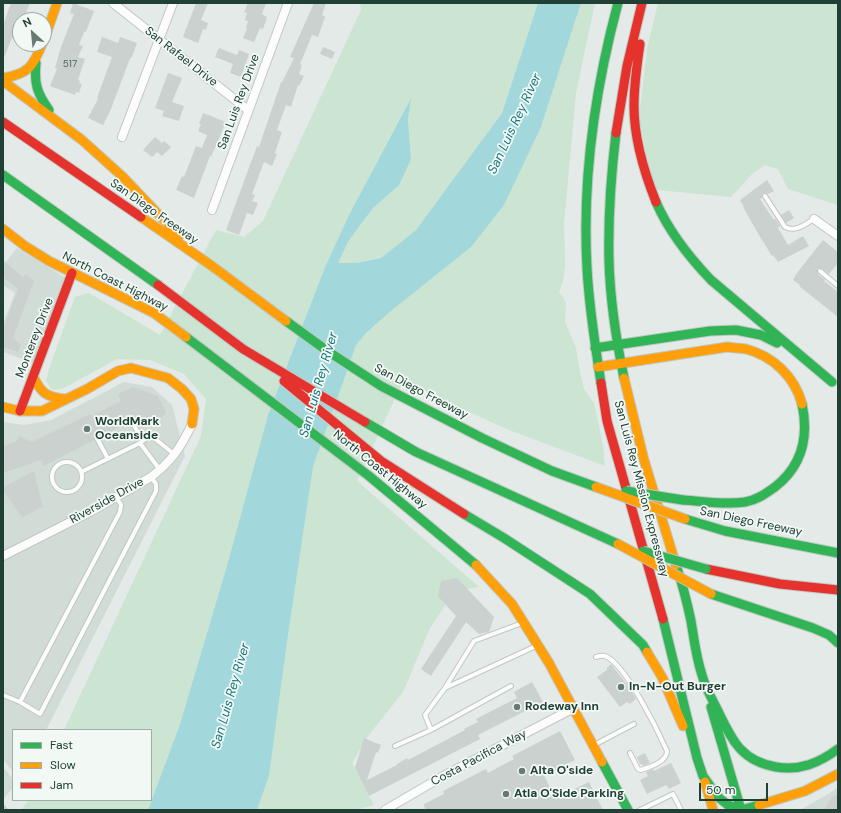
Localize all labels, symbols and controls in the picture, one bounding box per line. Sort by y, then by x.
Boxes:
north arrow [12,12,52,52]
text: N [20,14,34,30]
street label: San Rafael Drive [142,24,220,90]
street label: San Luis Rey Drive [215,52,263,152]
house number: 517 [63,58,77,70]
water label: San Luis Rey River [485,71,545,177]
street label: San Diego Freeway [107,176,201,248]
street label: North Coast Highway [60,249,170,315]
street label: Monterey Drive [13,296,57,380]
water label: San Luis Rey River [296,330,342,440]
street label: San Diego Freeway [372,361,470,423]
street label: San Luis Rey Mission Expressway [610,399,672,579]
place label: WorldMark Oceanside [95,415,159,443]
marker: WorldMark Oceanside [82,424,92,434]
street label: North Coast Highway [330,428,430,512]
street label: Riverside Drive [68,475,146,527]
street label: San Diego Freeway [699,504,803,540]
water label: San Luis Rey River [208,641,254,751]
place label: In-N-Out Burger [629,680,726,694]
marker: In-N-Out Burger [616,682,626,692]
place label: Rodeway Inn [525,700,599,714]
marker: Rodeway Inn [512,702,522,712]
street label: Costa Pacifica Way [429,727,529,789]
legend [12,729,152,801]
text: Fast [50,737,73,753]
text: Slow [50,757,76,773]
place label: Alta O'side [530,764,593,778]
marker: Alta O'side [517,766,527,776]
scale bar [701,775,770,801]
text: Jam [50,777,73,793]
text: 50 m [706,782,735,798]
place label: Atla O'Side Parking [514,787,624,801]
marker: Atla O'Side Parking [501,789,511,799]

